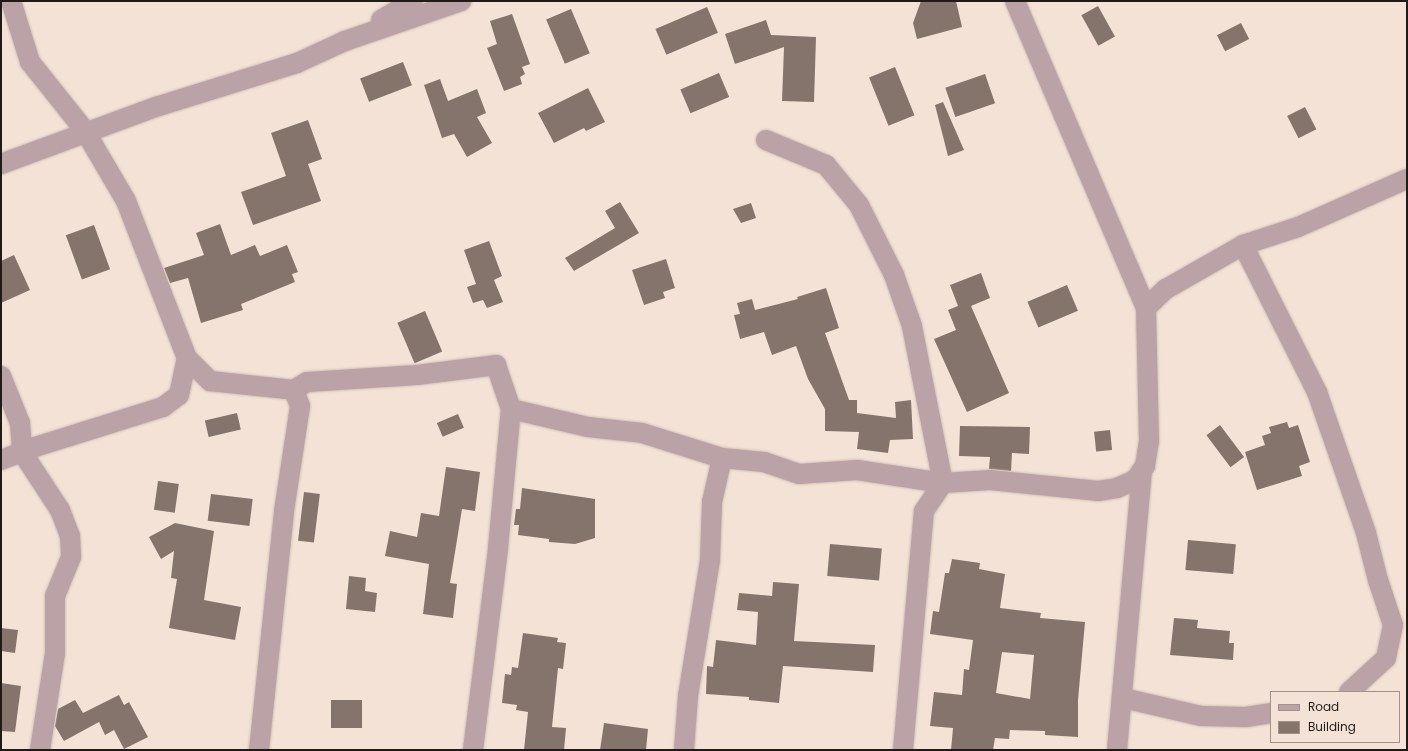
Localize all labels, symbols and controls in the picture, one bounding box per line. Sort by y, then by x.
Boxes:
legend [1270,691,1400,743]
text: Road [1308,698,1339,715]
text: Building [1308,718,1356,735]

